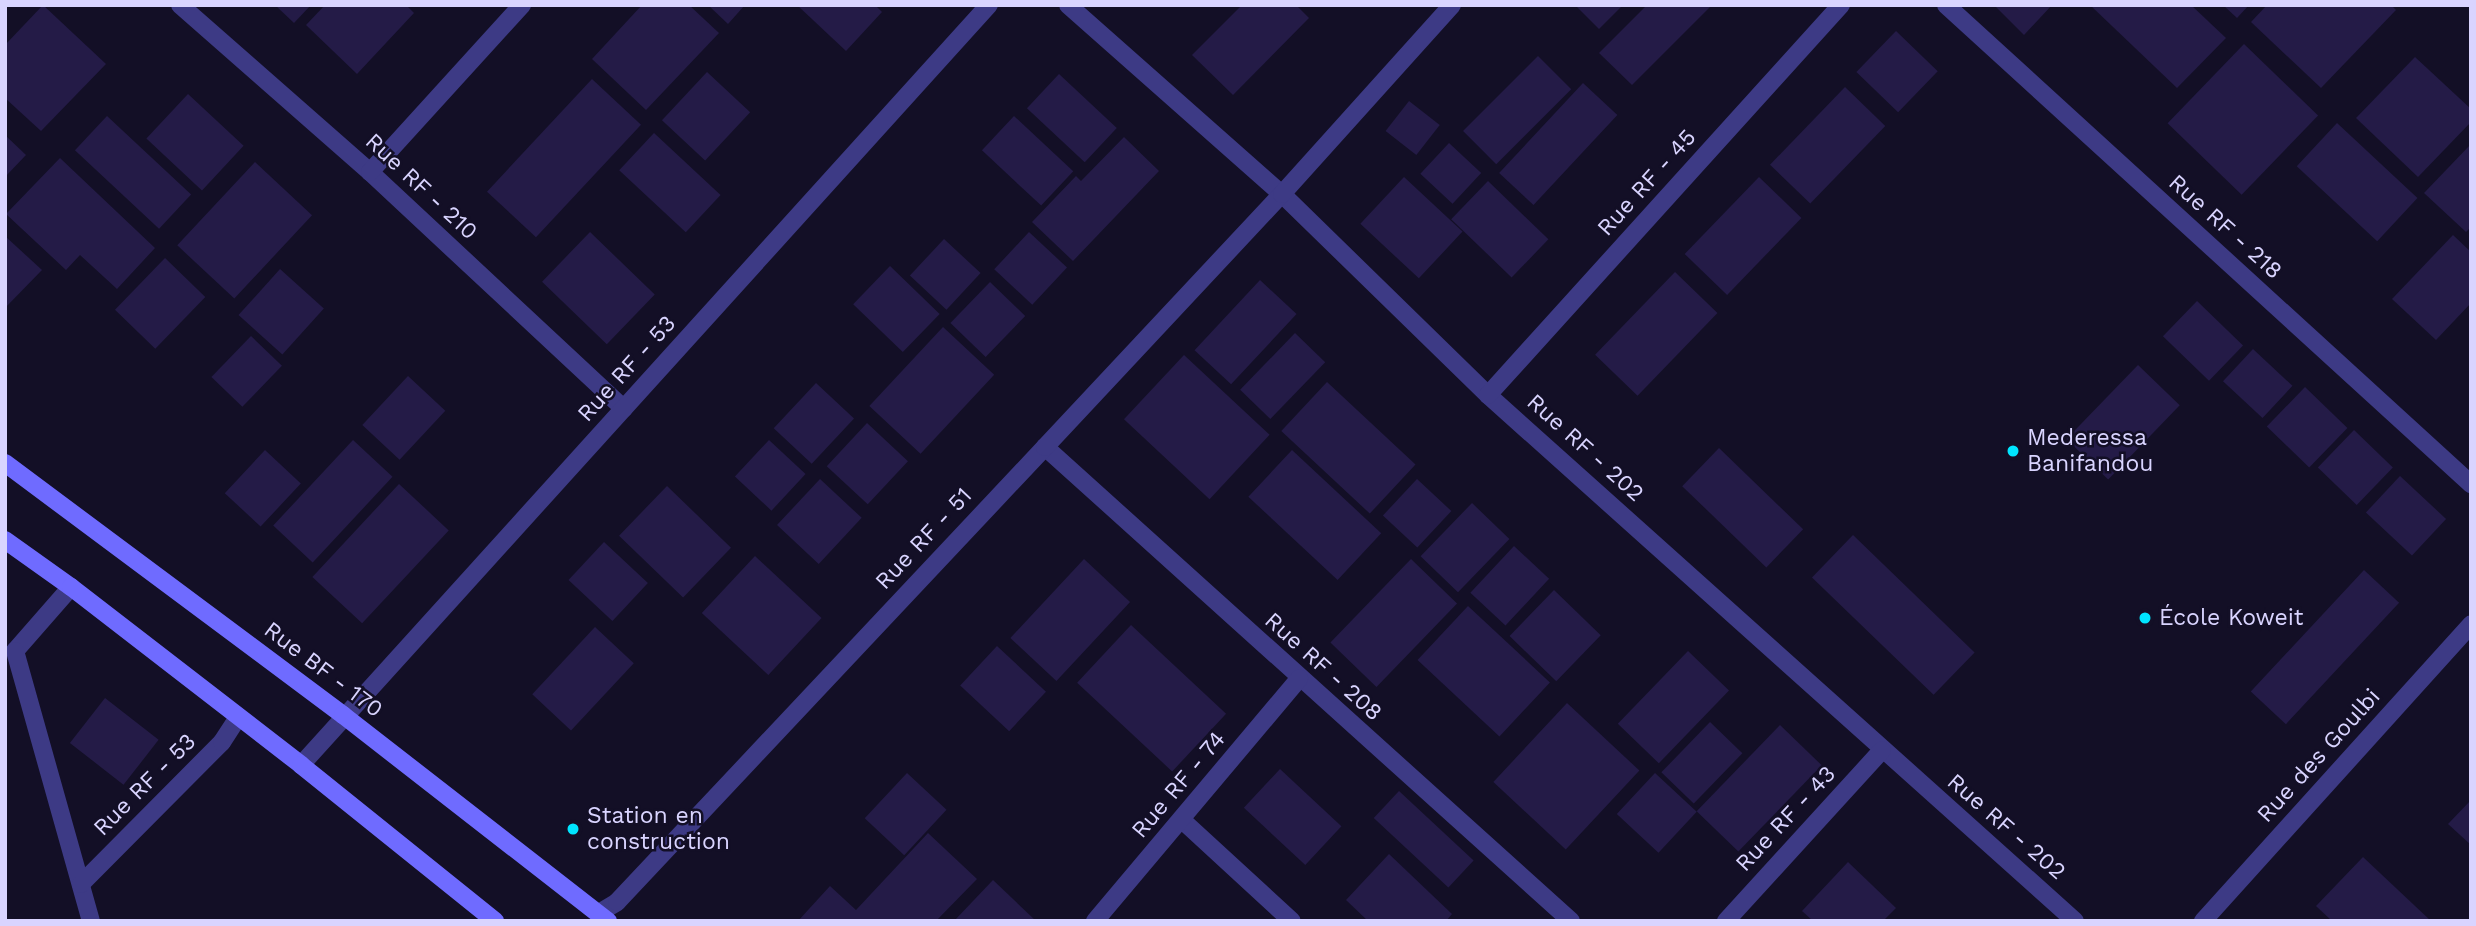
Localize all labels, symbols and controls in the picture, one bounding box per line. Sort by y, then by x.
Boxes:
street label: Rue RF - 45 [1592,124,1702,242]
street label: Rue RF - 210 [359,128,483,246]
street label: Rue RF - 218 [2162,169,2288,285]
street label: Rue RF - 53 [572,310,682,428]
street label: Rue RF - 202 [1521,388,1649,508]
place label: Mederessa Banifandou [2027,424,2153,478]
marker: Mederessa Banifandou [2005,443,2021,459]
street label: Rue RF - 51 [870,482,978,596]
place label: École Koweit [2159,604,2304,632]
street label: Rue RF - 208 [1258,607,1388,727]
marker: École Koweit [2137,610,2153,626]
street label: Rue BF - 170 [258,616,388,724]
street label: Rue des Goulbi [2252,684,2386,828]
street label: Rue RF - 74 [1126,725,1232,845]
street label: Rue RF - 53 [88,728,202,842]
street label: Rue RF - 43 [1730,760,1842,878]
street label: Rue RF - 202 [1941,768,2071,886]
place label: Station en construction [587,802,730,856]
marker: Station en construction [565,821,581,837]

